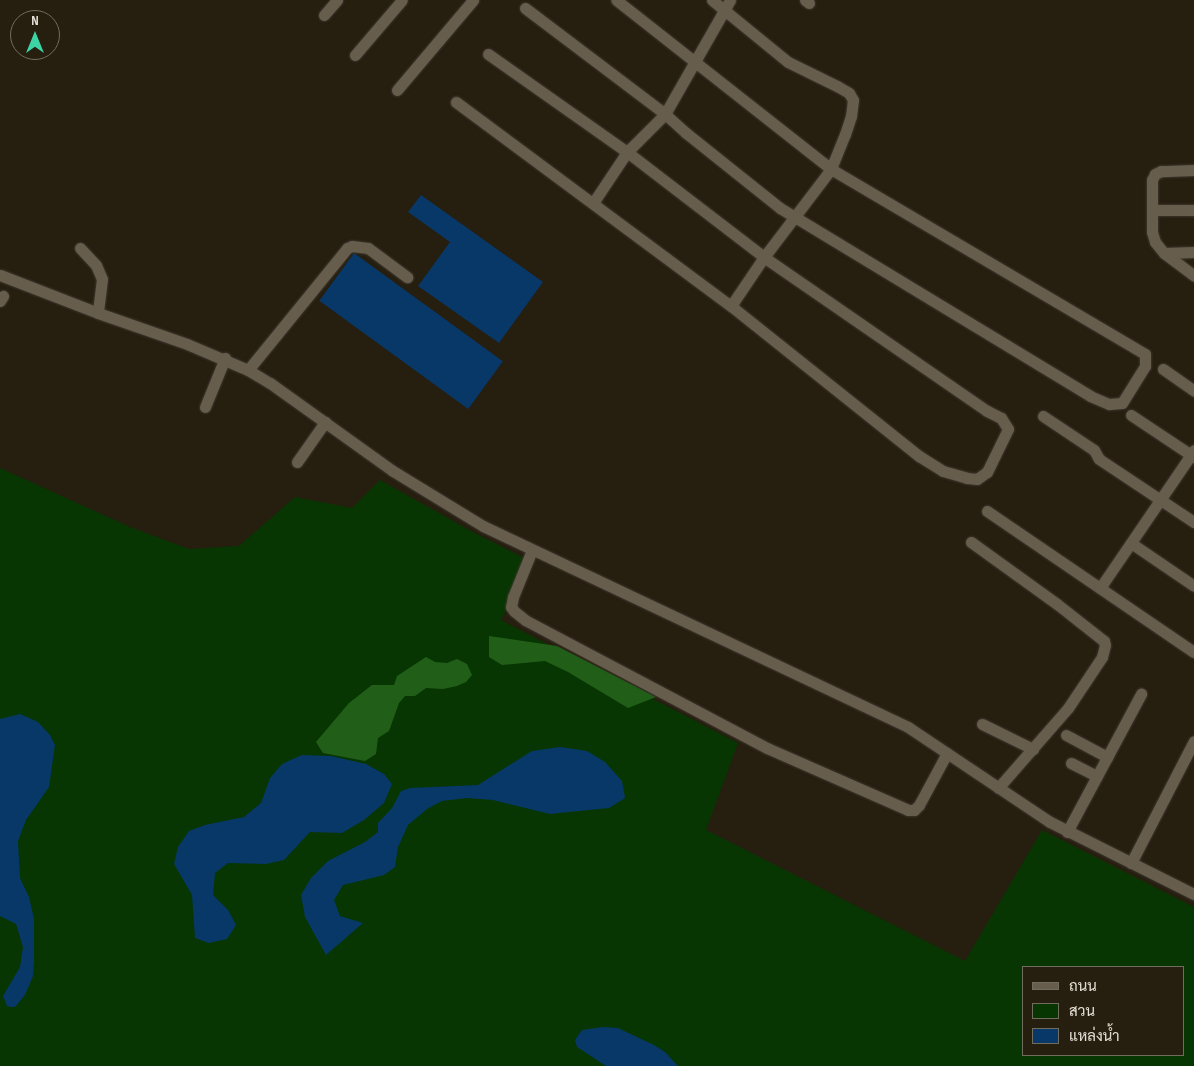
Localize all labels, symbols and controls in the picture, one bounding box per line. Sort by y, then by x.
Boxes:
north arrow [10,10,60,60]
text: N [31,12,39,29]
legend [1022,966,1184,1056]
text: ถนน [1069,977,1097,996]
text: สวน [1069,1002,1095,1021]
text: แหล่งน้ำ [1069,1027,1120,1046]

